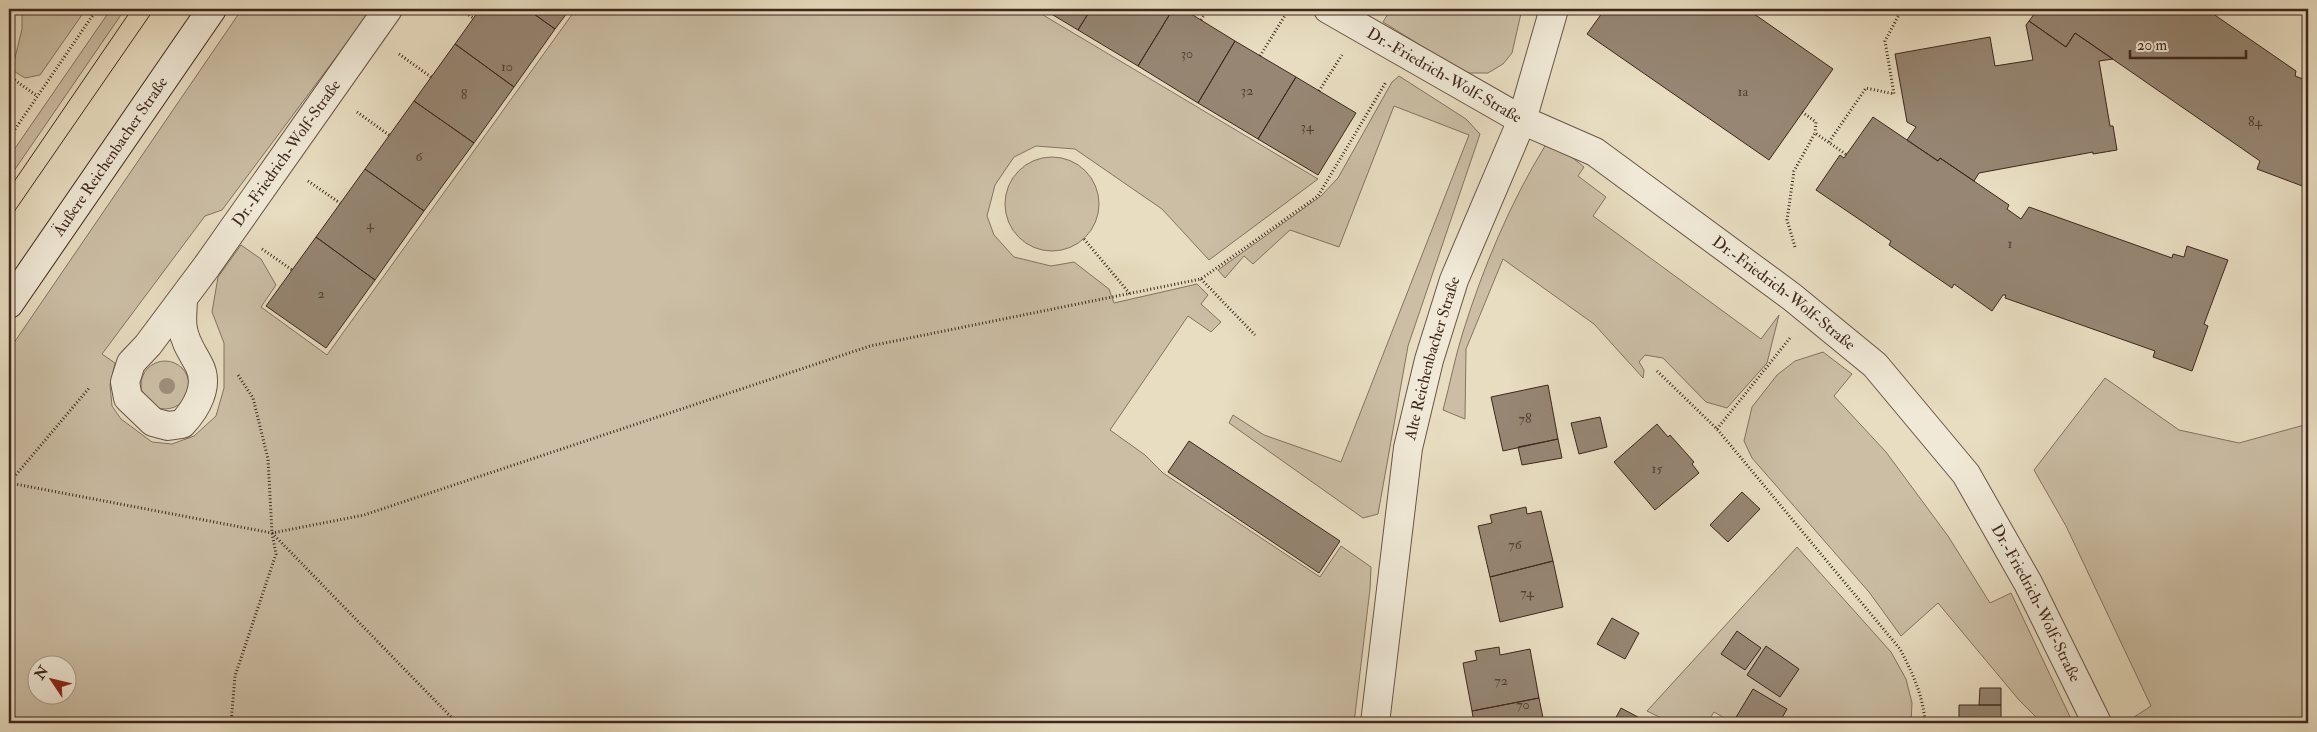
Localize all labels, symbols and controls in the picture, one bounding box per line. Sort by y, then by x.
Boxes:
street label: Dr.-Friedrich-Wolf-Straße [1363,23,1526,128]
scale bar [2130,28,2246,60]
text: 20 m [2137,36,2167,55]
house number: 30 [1181,45,1193,62]
house number: 10 [501,58,513,75]
street label: Äußere Reichenbacher Straße [48,73,172,241]
street label: Dr.-Friedrich-Wolf-Straße [228,76,345,231]
house number: 32 [1241,82,1253,99]
house number: 1a [1738,83,1749,100]
house number: 8 [461,86,468,103]
house number: 84 [2248,113,2264,130]
house number: 34 [1301,118,1315,135]
house number: 6 [415,148,423,165]
house number: 4 [366,216,375,233]
street label: Dr.-Friedrich-Wolf-Straße [1708,232,1860,355]
house number: 1 [2008,235,2013,252]
street label: Alte Reichenbacher Straße [1400,274,1465,443]
house number: 2 [317,285,325,302]
house number: 78 [1519,410,1532,427]
house number: 15 [1651,460,1663,477]
street label: Dr.-Friedrich-Wolf-Straße [1987,521,2085,686]
house number: 76 [1508,536,1523,553]
house number: 74 [1520,584,1535,601]
north arrow [28,654,78,704]
text: N [31,662,53,684]
house number: 72 [1494,672,1508,689]
house number: 70 [1516,696,1530,713]

